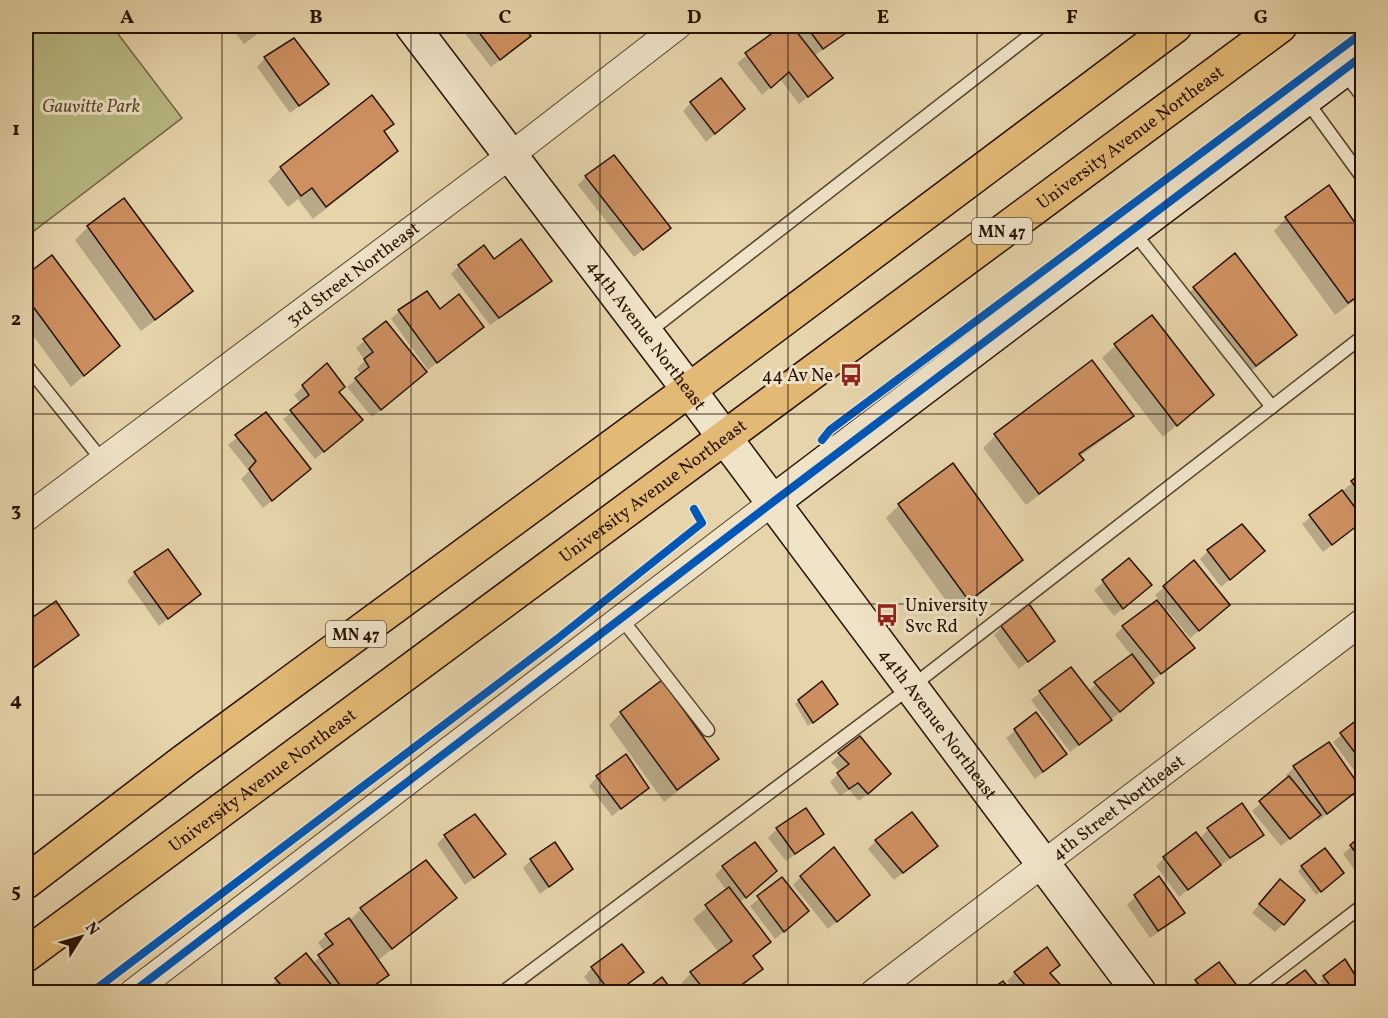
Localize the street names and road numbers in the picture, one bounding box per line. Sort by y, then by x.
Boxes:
street label: University Avenue Northeast [1032,60,1230,216]
street label: 3rd Street Northeast [282,217,425,333]
road number: MN 47 [972,218,1032,244]
street label: 44th Avenue Northeast [580,255,711,416]
street label: University Avenue Northeast [555,414,753,570]
road number: MN 47 [326,621,386,647]
street label: 44th Avenue Northeast [872,643,1002,806]
street label: University Avenue Northeast [164,703,362,859]
street label: 4th Street Northeast [1047,750,1191,867]

